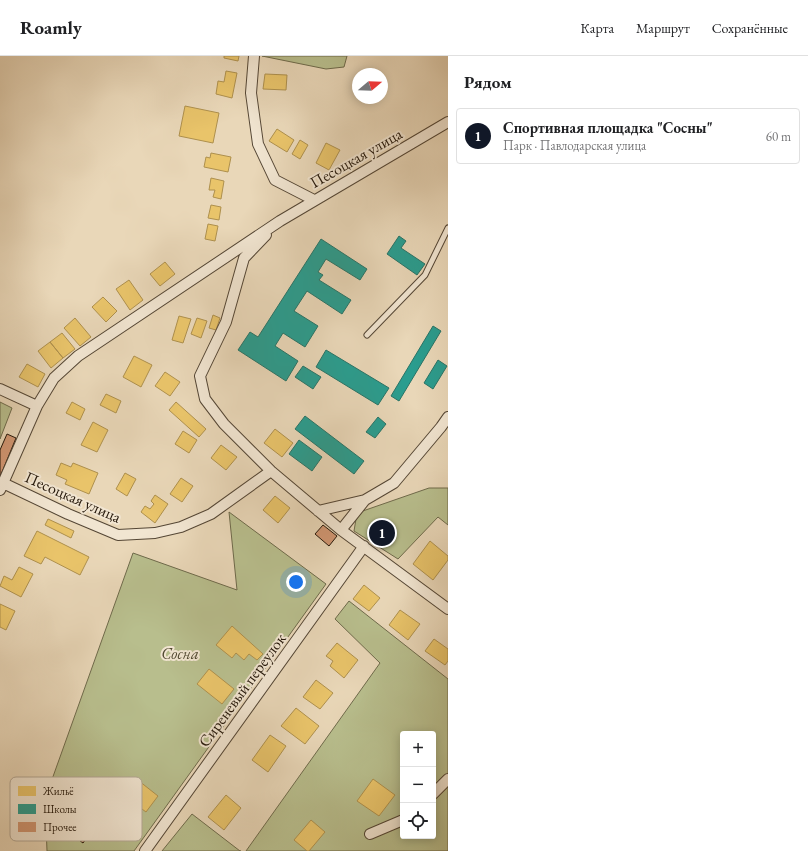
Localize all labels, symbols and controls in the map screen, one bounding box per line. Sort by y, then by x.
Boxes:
text: Roamly [20,15,82,40]
text: Карта [581,19,614,37]
text: Маршрут [636,19,690,37]
text: Сохранённые [712,19,788,37]
north arrow [352,68,388,104]
text: Рядом [464,71,512,93]
text: Спортивная площадка "Сосны" [503,118,713,137]
street label: Песоцкая улица [306,123,406,193]
text: 1 [475,128,481,145]
text: 60 m [766,128,791,145]
text: Парк · Павлодарская улица [503,137,646,154]
street label: Песоцкая улица [22,466,125,528]
pin: 1 [369,518,395,548]
your location [286,572,306,592]
street label: Сиреневый переулок [194,629,291,751]
park label: Сосна [161,643,199,664]
map controls [400,731,436,839]
button: + [400,731,436,767]
button: − [400,767,436,803]
legend [10,777,142,841]
text: Жильё [42,784,74,798]
text: Школы [43,802,77,816]
button: locate [400,803,436,839]
text: Прочее [43,820,77,834]

